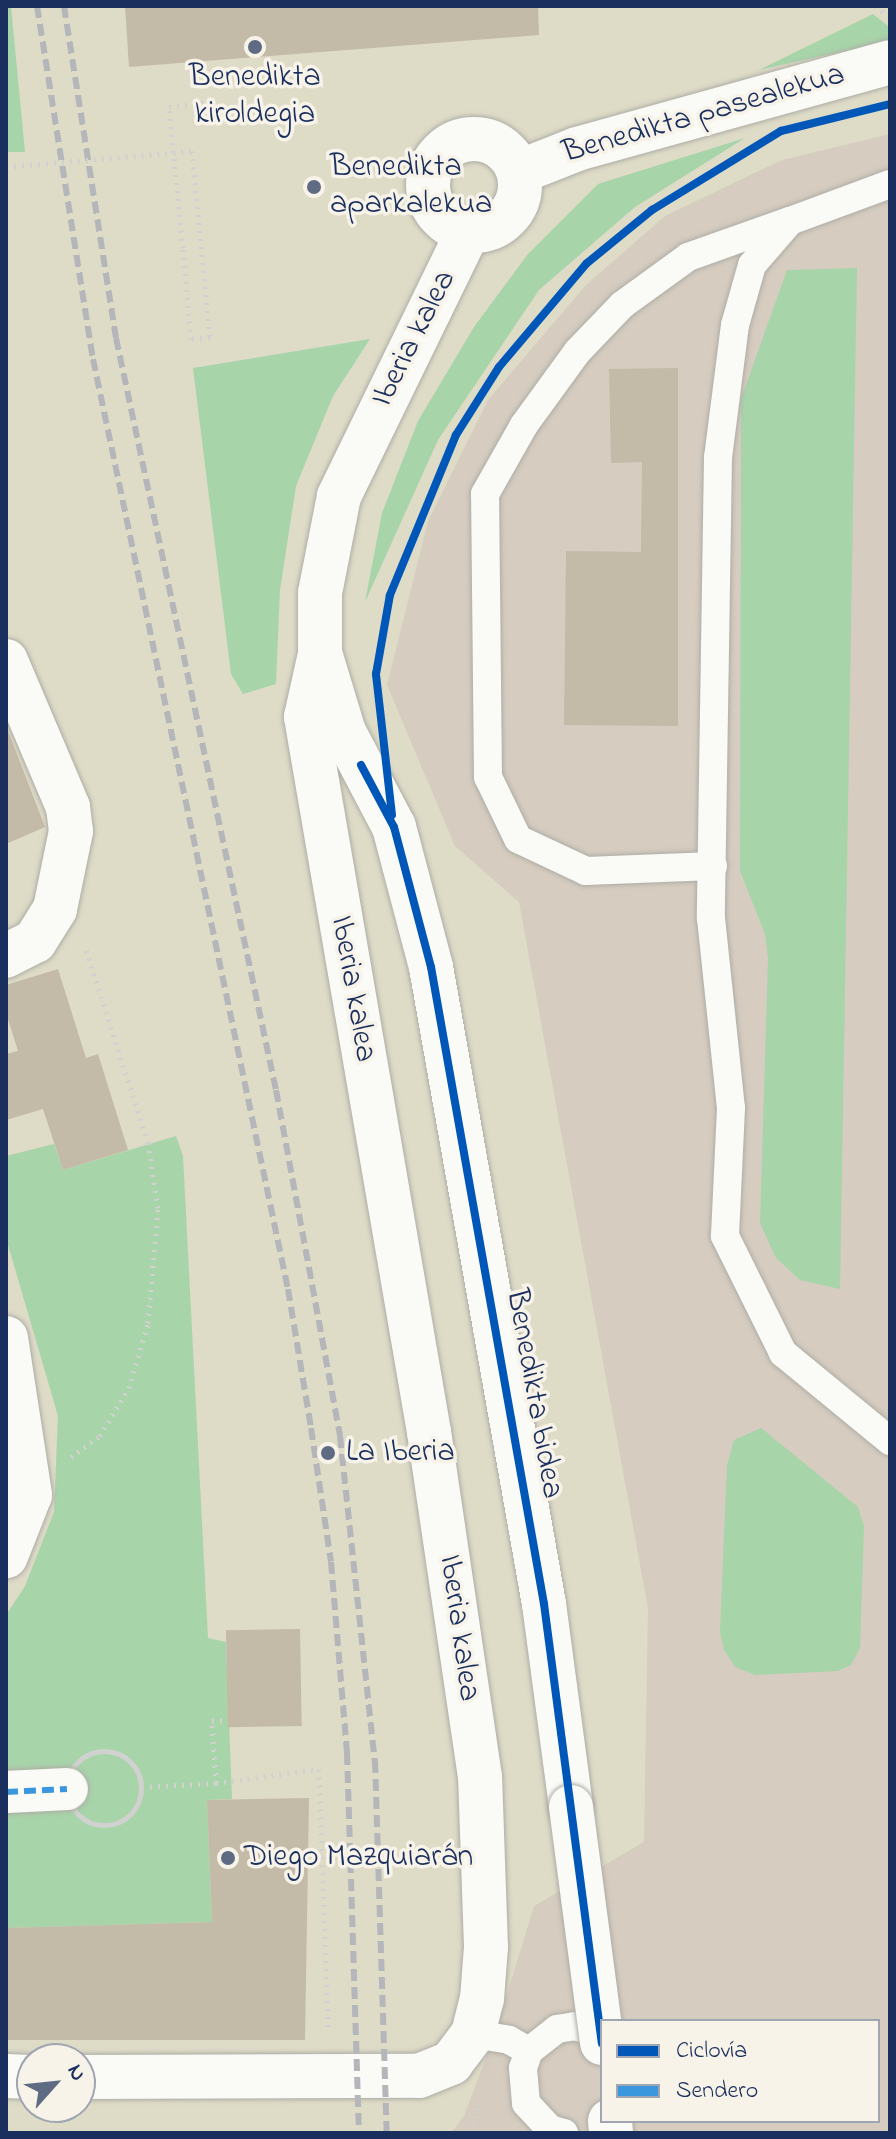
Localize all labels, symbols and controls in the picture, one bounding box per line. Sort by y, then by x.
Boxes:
marker: Benedikta kiroldegia [246,38,264,56]
street label: Benedikta pasealekua [559,56,849,174]
place label: Benedikta kiroldegia [189,60,321,135]
place label: Benedikta aparkalekua [330,150,492,225]
marker: Benedikta aparkalekua [305,178,323,196]
street label: Iberia kalea [364,264,466,414]
street label: Iberia kalea [320,913,384,1065]
street label: Benedikta bidea [496,1286,570,1502]
place label: La Iberia [346,1434,455,1472]
marker: La Iberia [317,1442,339,1464]
street label: Iberia kalea [429,1552,487,1704]
place label: Diego Mazquiarán [244,1839,473,1877]
marker: Diego Mazquiarán [219,1849,237,1867]
legend [600,2019,880,2123]
text: Ciclovía [676,2034,747,2069]
north arrow [16,2043,96,2123]
text: N [58,2059,93,2087]
text: Sendero [676,2074,758,2109]

